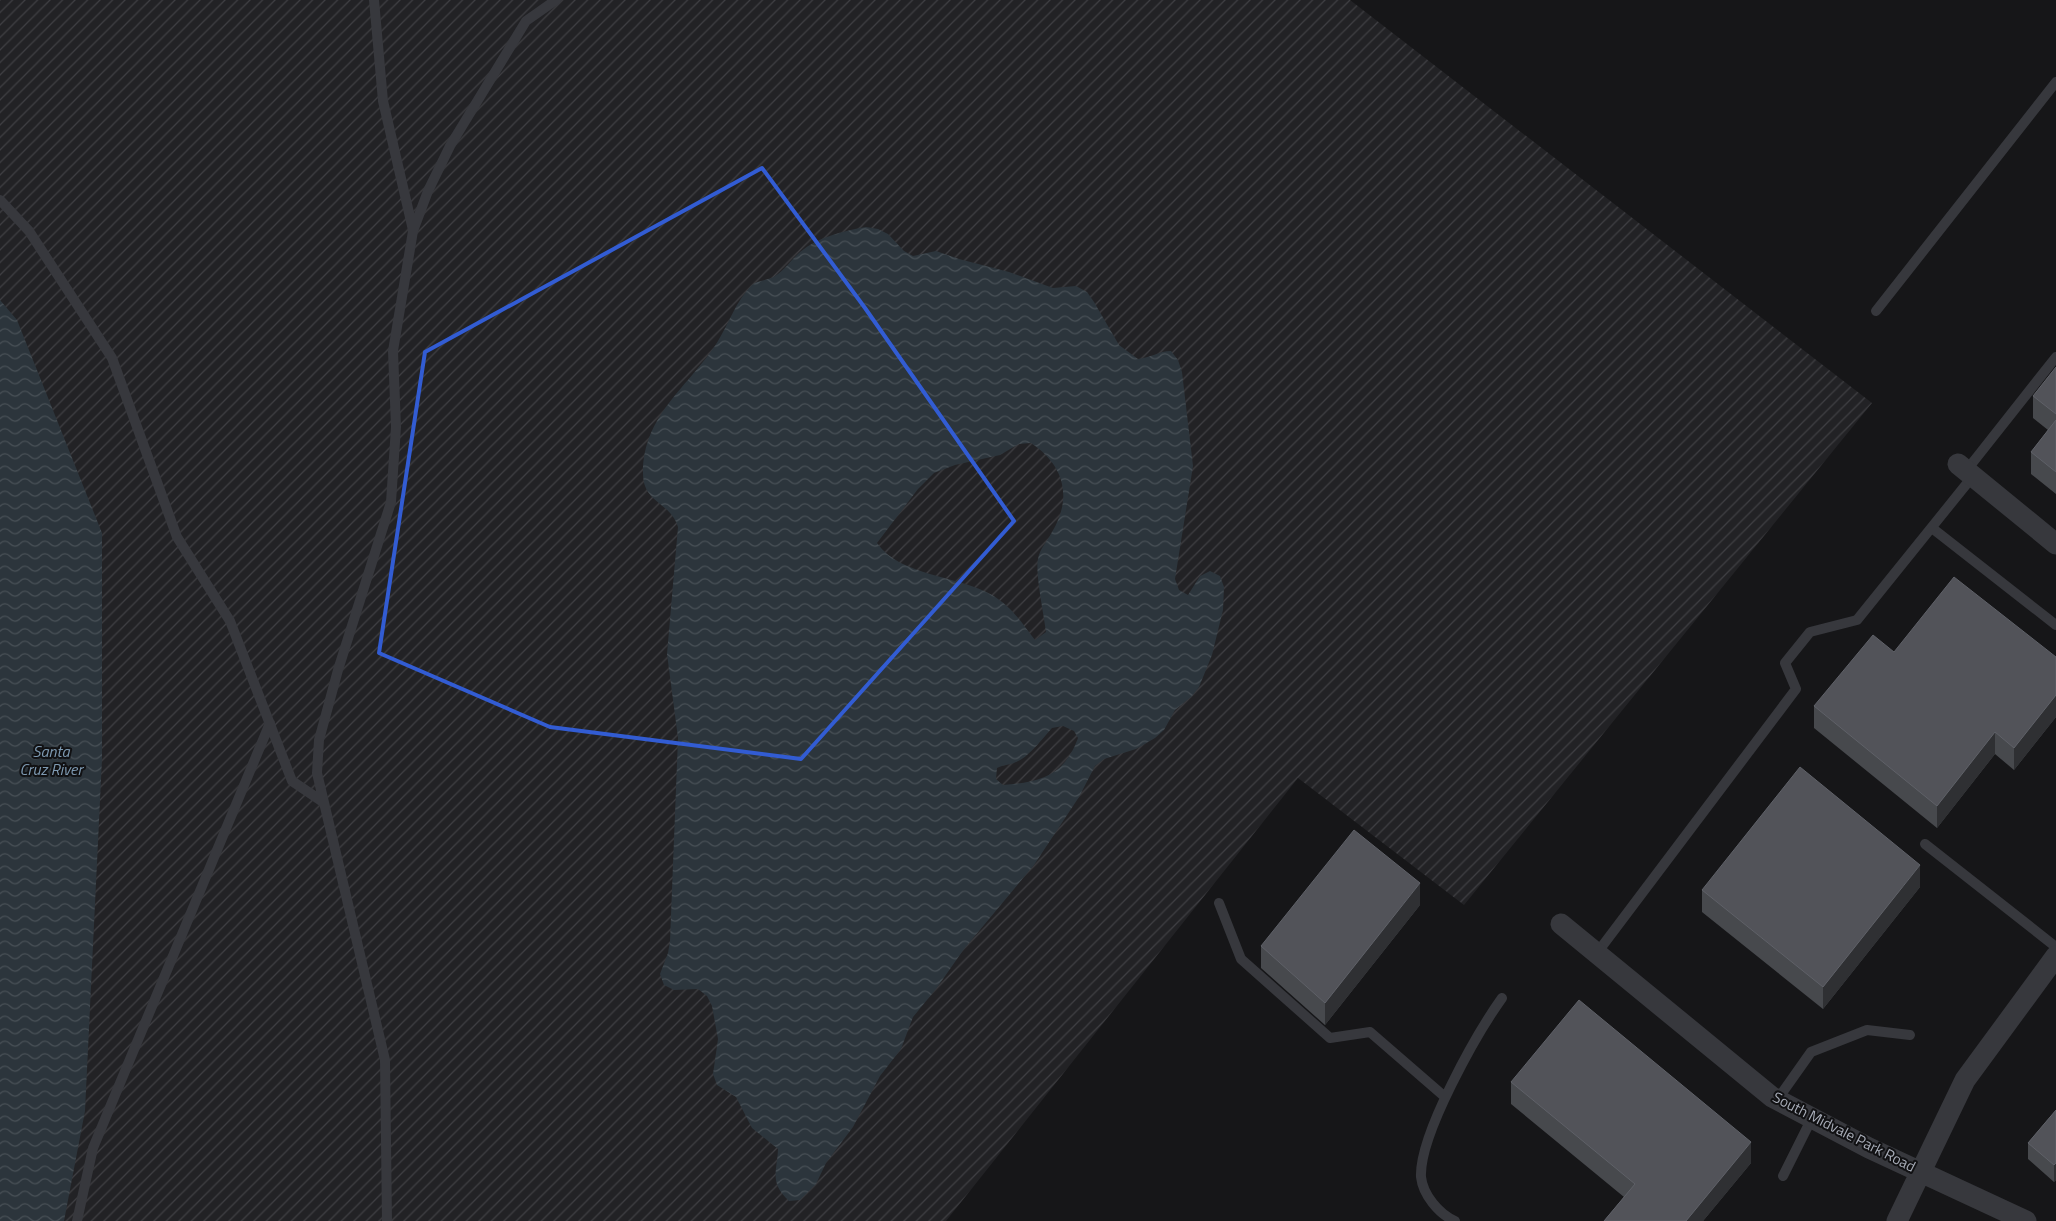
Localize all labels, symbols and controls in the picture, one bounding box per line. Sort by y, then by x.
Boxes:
water label: Santa Cruz River [19,739,85,781]
street label: South Midvale Park Road [1769,1085,1920,1178]

